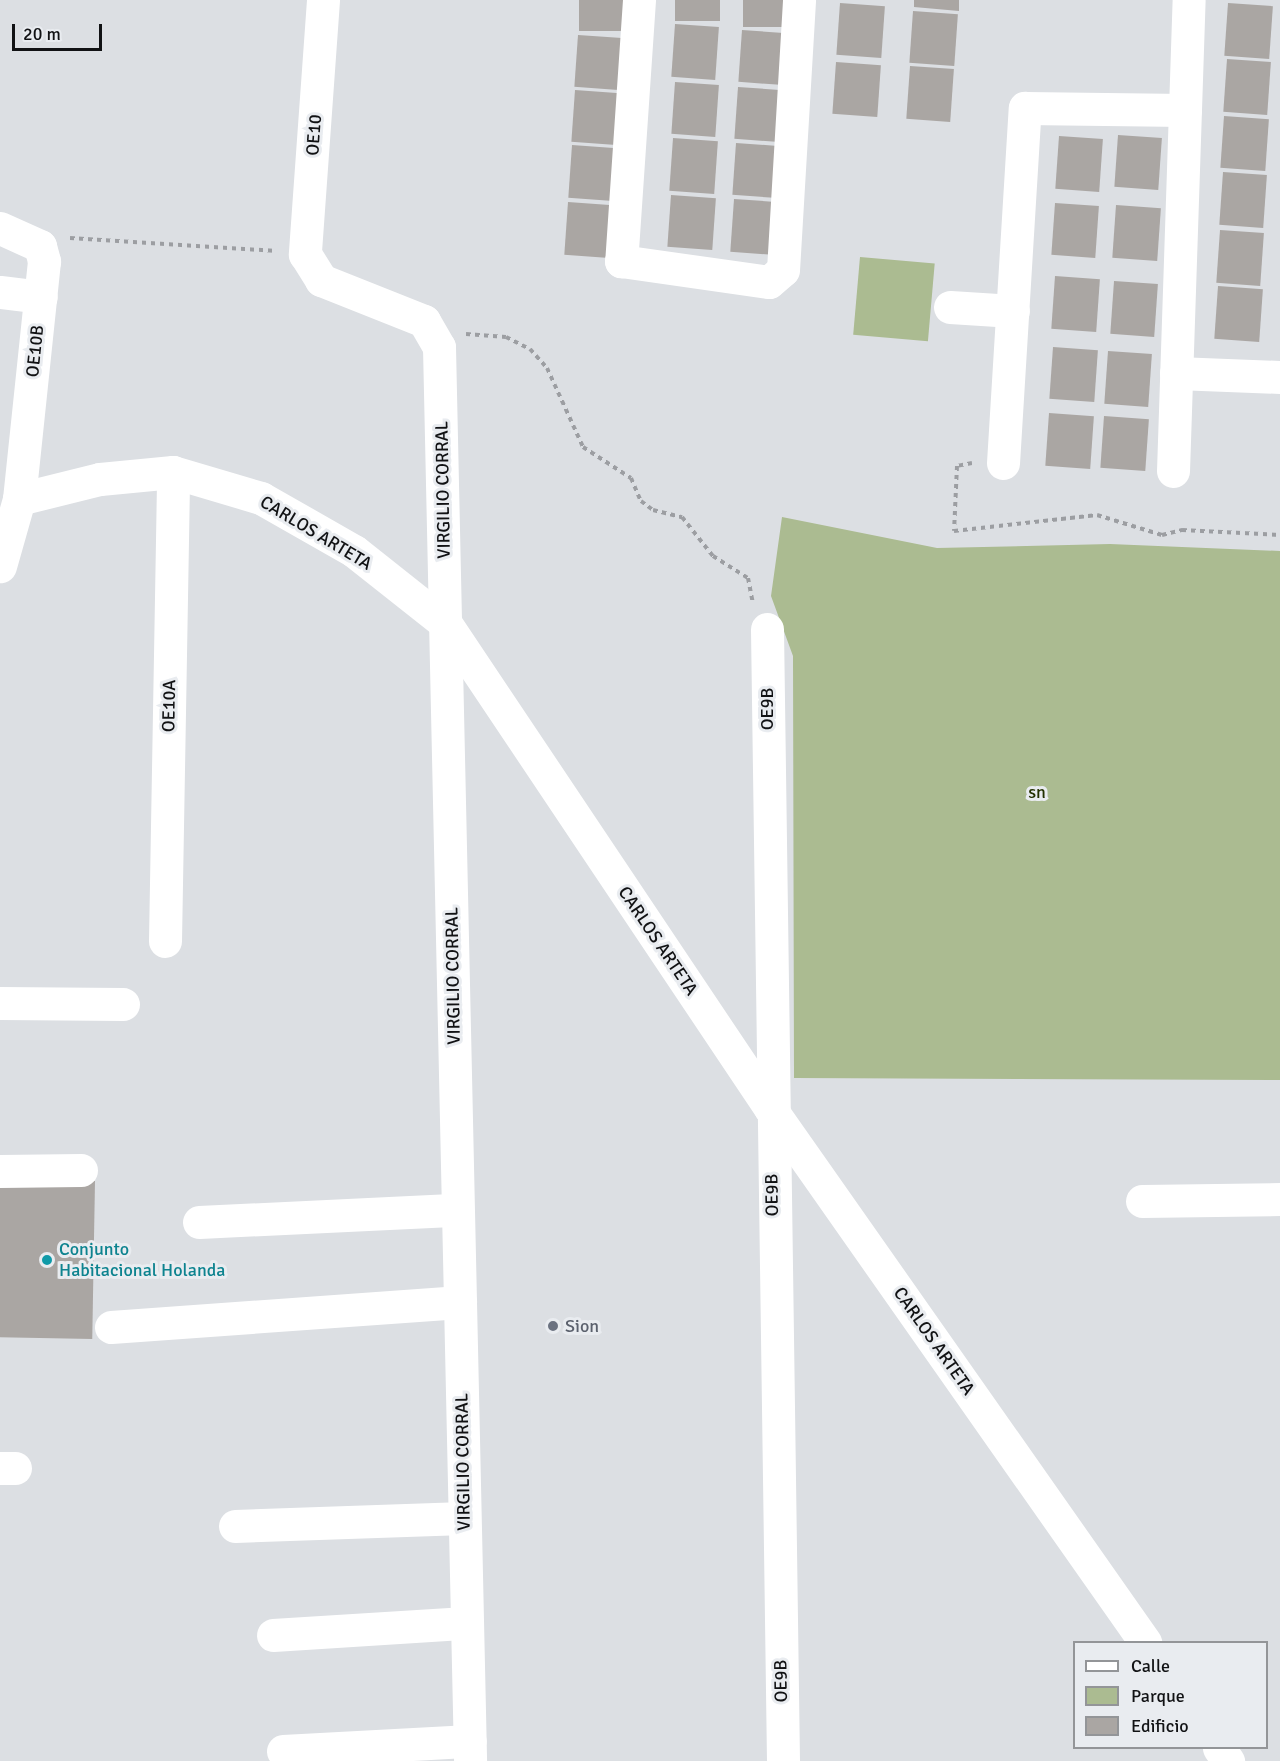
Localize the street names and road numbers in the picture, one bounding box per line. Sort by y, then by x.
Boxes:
street label: OE10 [302,114,326,156]
street label: OE10B [22,324,48,378]
street label: VIRGILIO CORRAL [431,421,455,559]
street label: CARLOS ARTETA [256,491,376,575]
street label: OE10A [158,680,180,732]
street label: OE9B [756,688,778,730]
street label: CARLOS ARTETA [614,882,702,1000]
street label: VIRGILIO CORRAL [441,907,465,1045]
street label: OE9B [761,1173,783,1217]
street label: CARLOS ARTETA [889,1283,979,1399]
street label: VIRGILIO CORRAL [451,1393,475,1531]
street label: OE9B [770,1659,792,1703]

